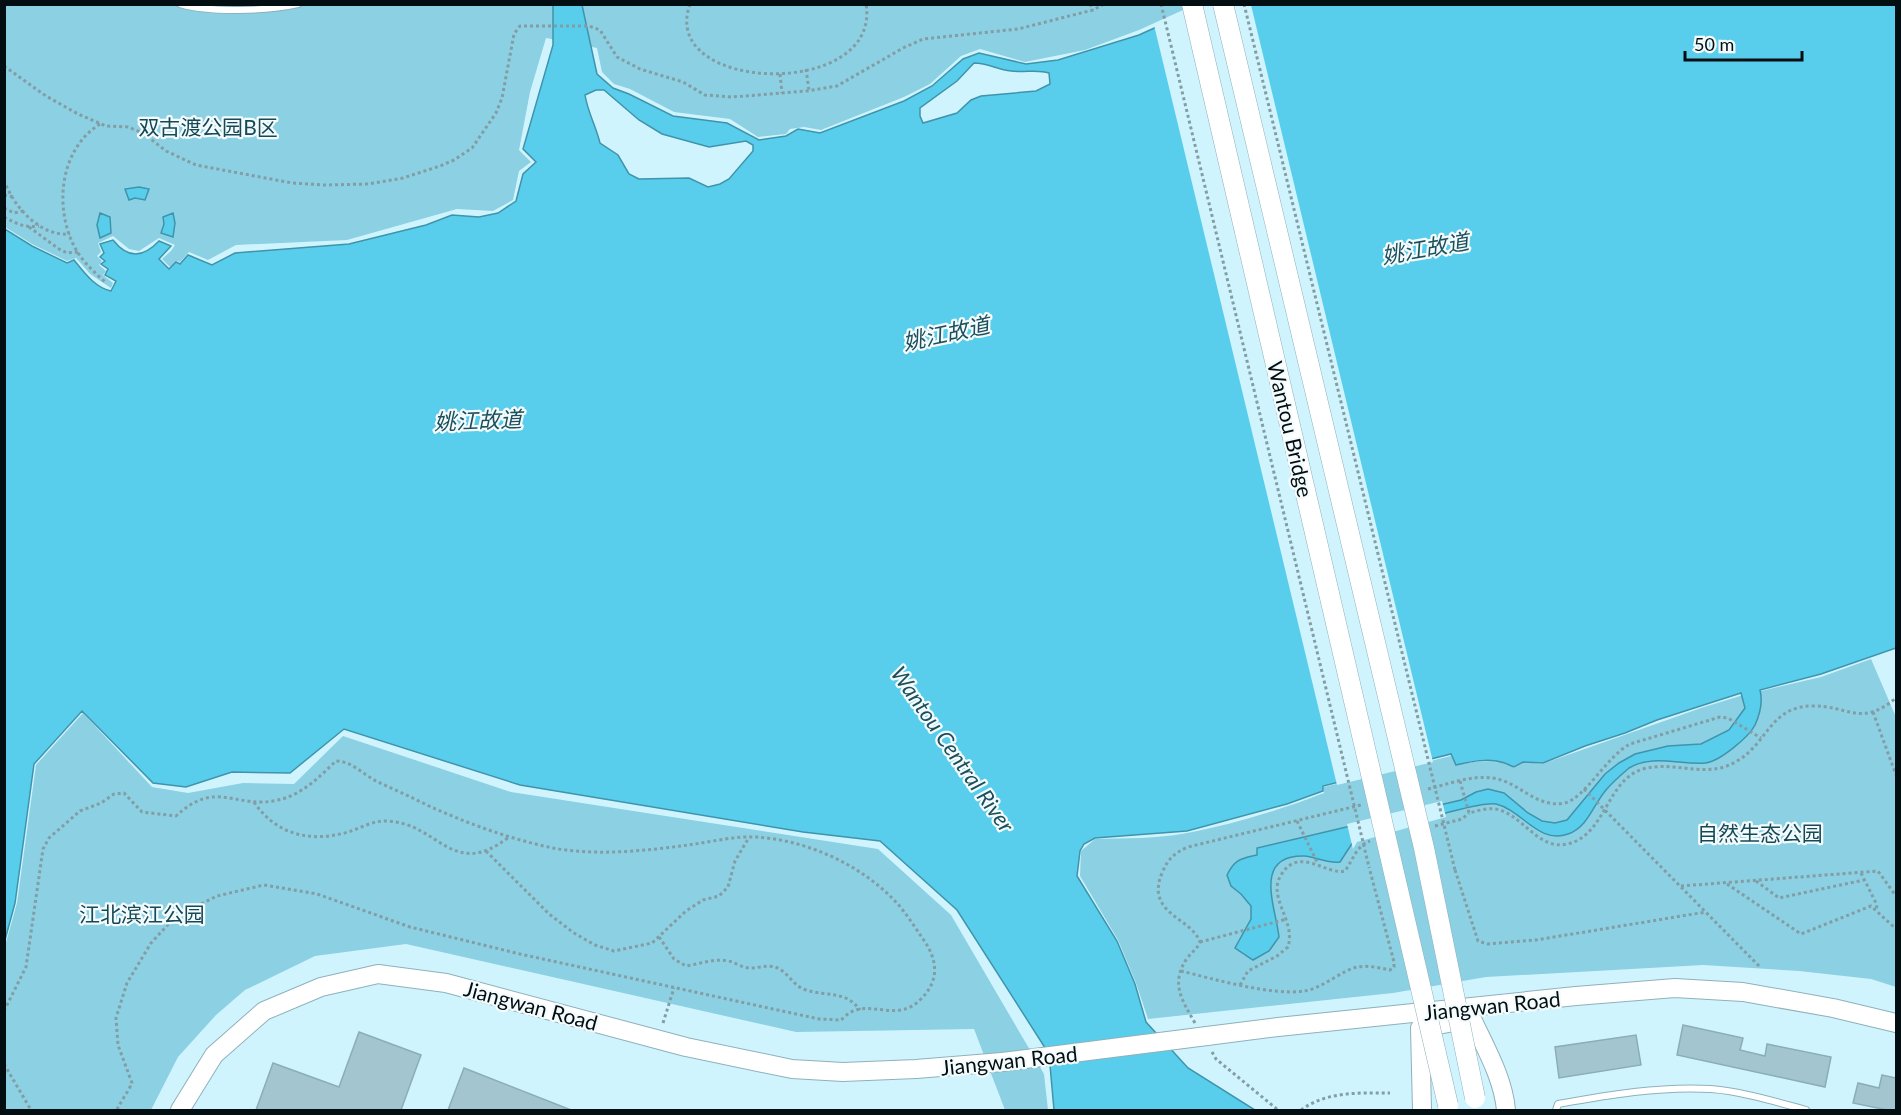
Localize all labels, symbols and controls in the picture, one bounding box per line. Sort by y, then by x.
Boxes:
scale bar [1685,24,1802,62]
text: 50 m [1694,33,1734,55]
park label: 双古渡公园B区 [138,114,278,139]
water label: 姚江故道 [1379,227,1474,269]
water label: 姚江故道 [900,310,995,355]
street label: Wantou Bridge [1263,359,1319,499]
water label: 姚江故道 [434,405,525,435]
water label: Wantou Central River [886,661,1021,837]
park label: 自然生态公园 [1697,820,1823,845]
park label: 江北滨江公园 [79,901,205,926]
street label: Jiangwan Road [461,975,601,1035]
street label: Jiangwan Road [1422,985,1562,1025]
street label: Jiangwan Road [939,1040,1079,1080]

